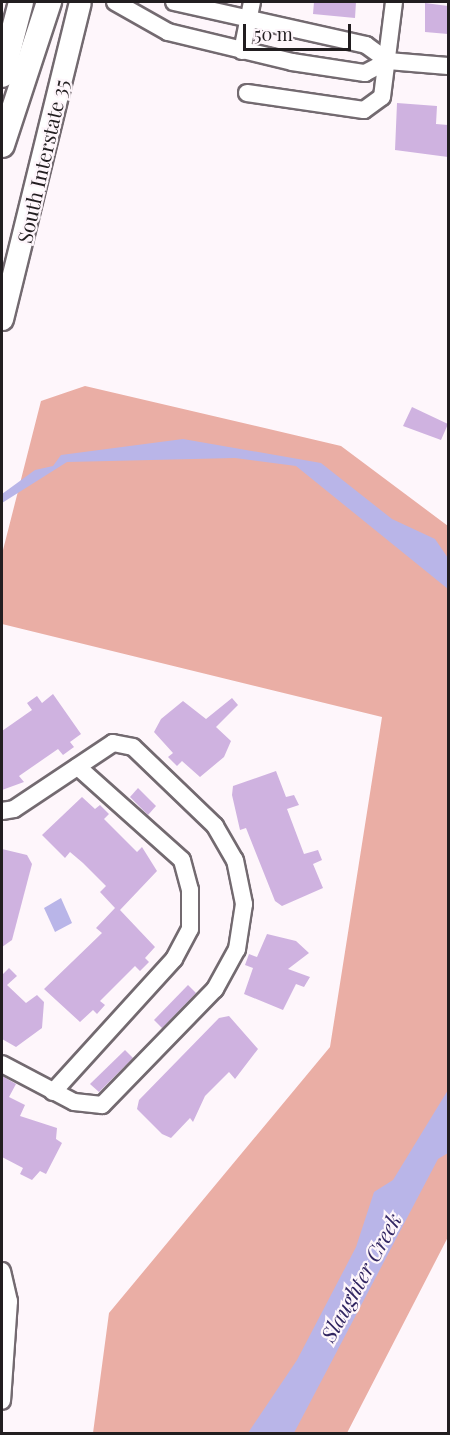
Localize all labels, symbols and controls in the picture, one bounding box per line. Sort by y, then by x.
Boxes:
scale bar [246,12,354,50]
text: 50 m [254,22,293,46]
street label: South Interstate 35 [11,77,73,245]
water label: Slaughter Creek [314,1208,406,1346]

